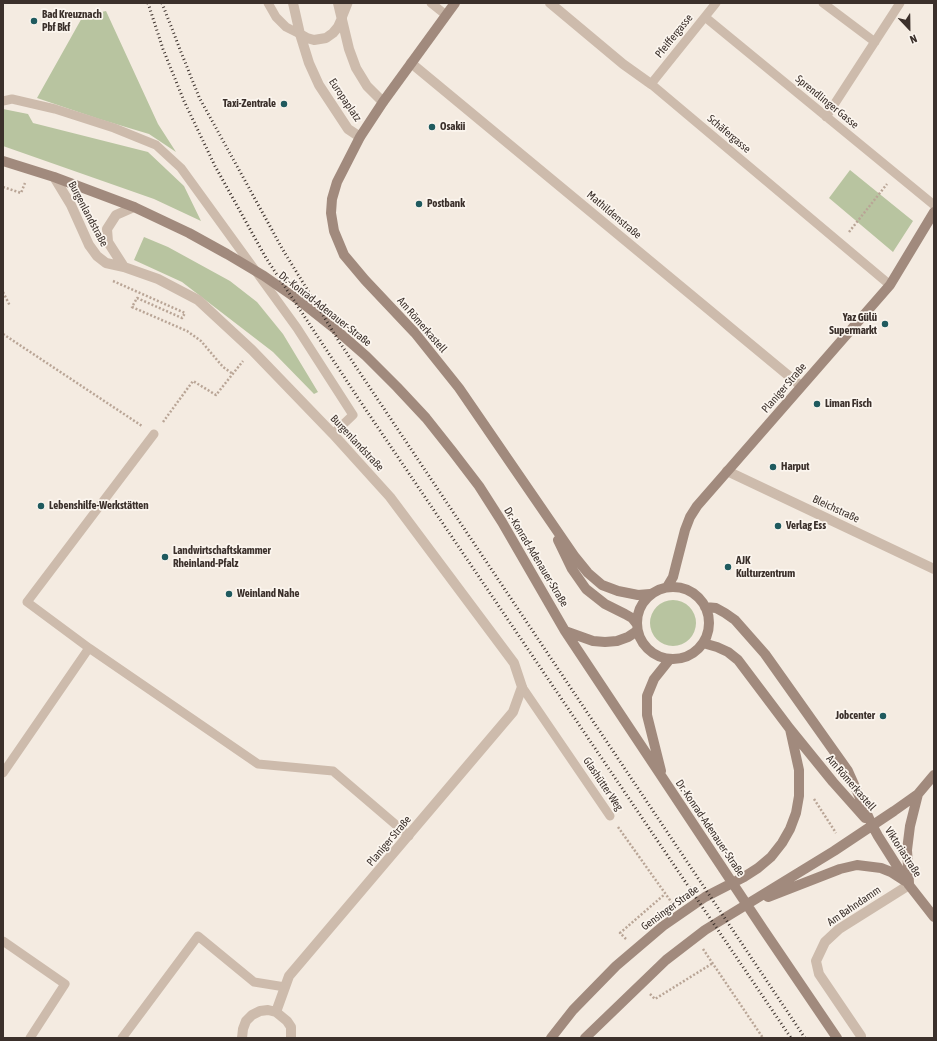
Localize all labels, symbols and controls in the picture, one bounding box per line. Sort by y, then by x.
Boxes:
place label: Bad Kreuznach Pbf Bkf [42,8,102,34]
north arrow [889,8,929,48]
street label: Pfeiffergasse [652,12,696,60]
marker: Bad Kreuznach Pbf Bkf [29,16,39,26]
text: N [908,32,919,46]
street label: Sprendlinger Gasse [793,73,861,131]
street label: Europaplatz [326,76,364,124]
place label: Taxi-Zentrale [223,97,276,111]
marker: Taxi-Zentrale [279,99,289,109]
street label: Schäfergasse [705,112,753,156]
place label: Osakii [440,120,465,134]
marker: Osakii [427,122,437,132]
street label: Burgenlandstraße [65,179,111,249]
street label: Mathildenstraße [584,188,644,242]
place label: Postbank [427,197,465,211]
marker: Postbank [414,199,424,209]
street label: Dr.-Konrad-Adenauer-Straße [276,269,374,349]
street label: Am Römerkastell [394,294,450,356]
place label: Yaz Gülü Supermarkt [829,311,877,337]
marker: Yaz Gülü Supermarkt [880,319,890,329]
street label: Planiger Straße [759,360,809,416]
place label: Liman Fisch [825,397,872,411]
marker: Liman Fisch [812,399,822,409]
street label: Burgenlandstraße [328,412,386,474]
place label: Harput [781,460,809,474]
marker: Harput [768,462,778,472]
street label: Bleichstraße [810,492,862,526]
place label: Lebenshilfe-Werkstätten [49,499,149,513]
marker: Lebenshilfe-Werkstätten [36,501,46,511]
street label: Dr.-Konrad-Adenauer-Straße [501,505,571,609]
place label: Verlag Ess [786,519,826,533]
marker: Verlag Ess [773,521,783,531]
place label: Landwirtschaftskammer Rheinland-Pfalz [173,544,271,570]
marker: Landwirtschaftskammer Rheinland-Pfalz [160,552,170,562]
place label: AJK Kulturzentrum [736,554,795,580]
marker: AJK Kulturzentrum [723,562,733,572]
place label: Weinland Nahe [237,587,300,601]
marker: Weinland Nahe [224,589,234,599]
place label: Jobcenter [835,709,875,723]
marker: Jobcenter [878,711,888,721]
street label: Am Römerkastell [823,752,879,814]
street label: Glashütter Weg [580,755,626,813]
street label: Dr.-Konrad-Adenauer-Straße [673,777,747,879]
street label: Planiger Straße [364,813,414,869]
street label: Viktoriastraße [882,824,924,880]
street label: Gensinger Straße [639,883,701,933]
street label: Am Bahndamm [825,883,883,929]

